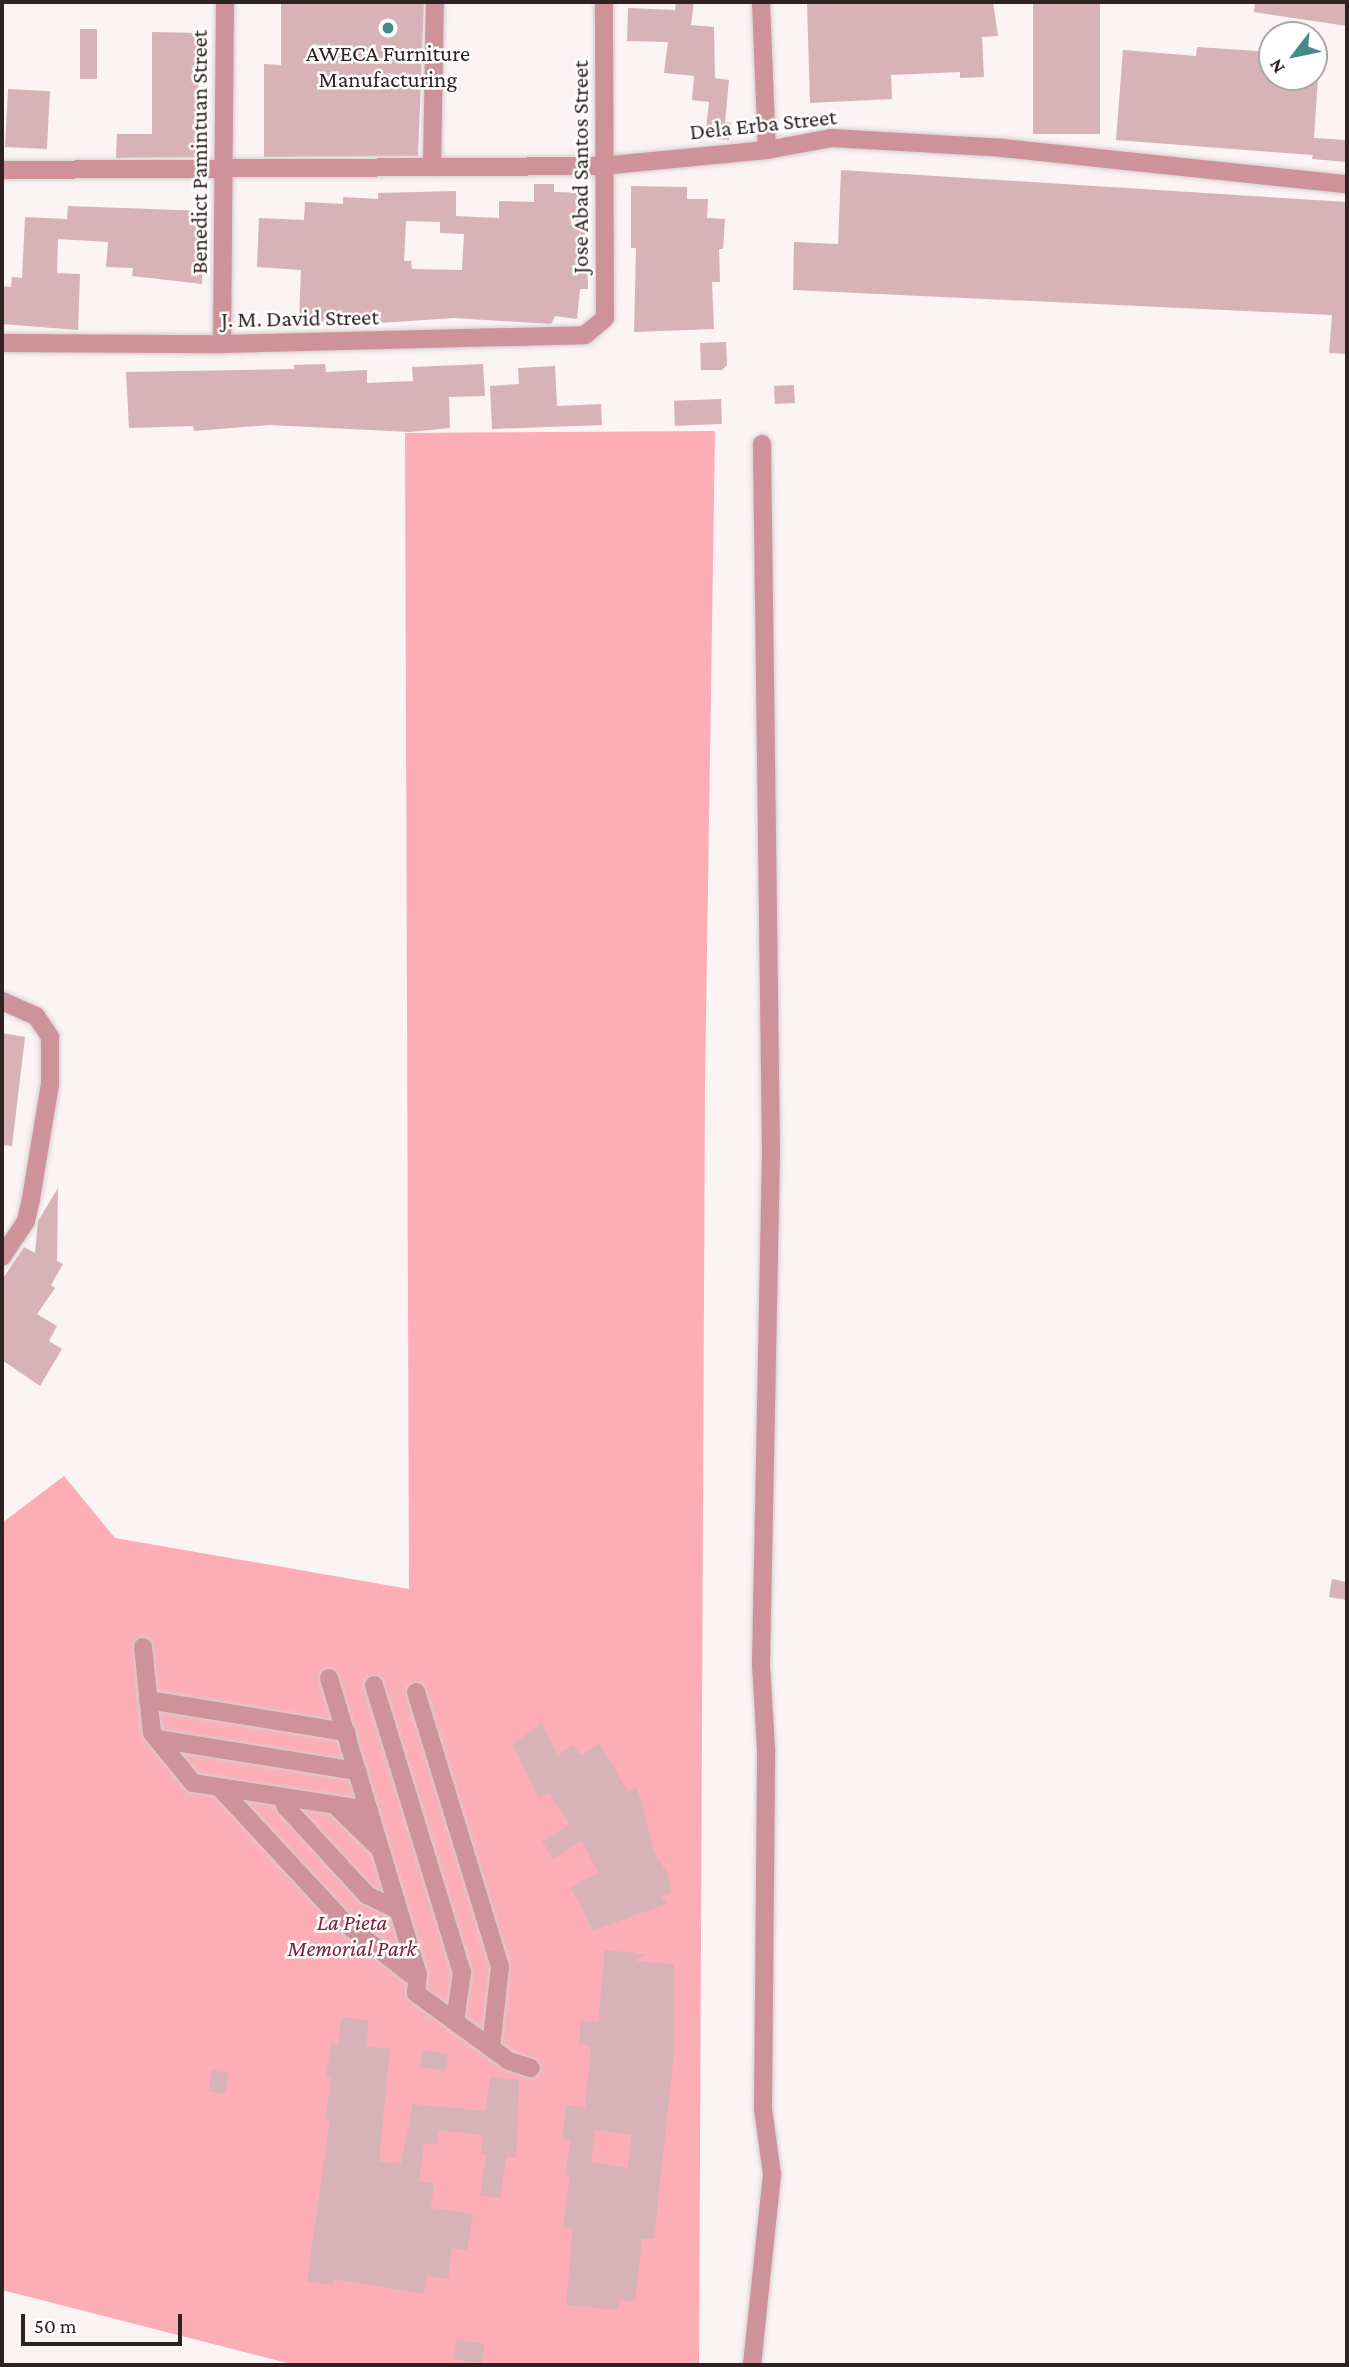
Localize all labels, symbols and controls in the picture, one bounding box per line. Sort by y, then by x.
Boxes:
marker: AWECA Furniture Manufacturing [380,20,396,36]
north arrow [1258,21,1328,91]
street label: Benedict Pamintuan Street [185,30,213,274]
place label: AWECA Furniture Manufacturing [306,39,470,93]
text: N [1264,55,1289,77]
street label: Jose Abad Santos Street [566,60,594,274]
street label: Dela Erba Street [688,103,838,145]
street label: J. M. David Street [221,303,379,333]
park label: La Pieta Memorial Park [287,1908,417,1962]
scale bar [24,2300,186,2344]
text: 50 m [34,2314,77,2338]

